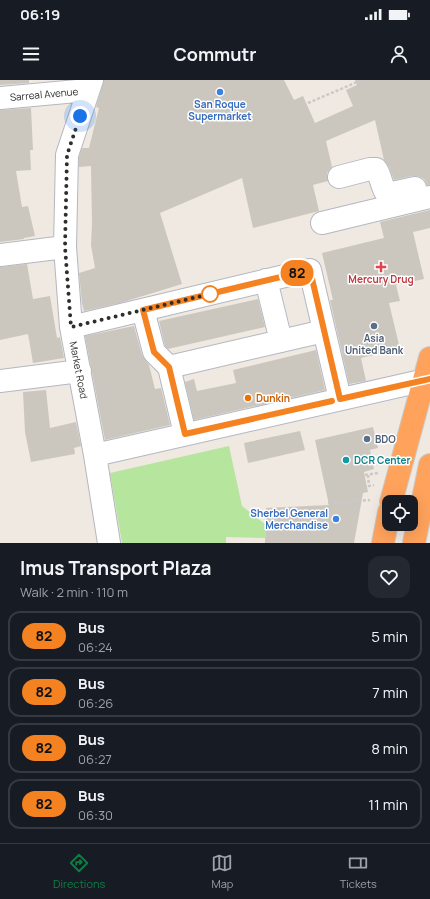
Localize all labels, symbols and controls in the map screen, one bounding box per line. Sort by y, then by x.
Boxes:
text: 06:19 [20,4,60,25]
text: Commutr [173,42,257,66]
icon: menu [20,43,42,65]
icon: person [388,43,410,65]
street label: Sarreal Avenue [9,84,79,104]
marker: San Roque Supermarket [215,87,225,97]
place label: San Roque Supermarket [188,97,252,123]
your location [70,106,90,126]
line badge: 82 [279,260,315,286]
marker: Mercury Drug [376,262,386,272]
text: 82 [289,263,305,282]
place label: Mercury Drug [348,272,414,286]
unlabelled marker [201,285,219,303]
marker: Asia United Bank [369,321,379,331]
place label: Asia United Bank [345,331,404,357]
street label: Market Road [67,340,91,400]
place label: Dunkin [256,391,290,405]
marker: Dunkin [243,393,253,403]
place label: BDO [375,432,396,446]
marker: BDO [362,434,372,444]
place label: DCR Center [354,453,411,467]
marker: DCR Center [341,455,351,465]
map controls [382,495,418,531]
button: locate [382,495,418,531]
place label: Sherbel General Merchandise [250,506,328,532]
marker: Sherbel General Merchandise [331,514,341,524]
text: Imus Transport Plaza [20,555,211,581]
button: heart [368,556,410,598]
text: Walk · 2 min · 110 m [20,583,128,601]
text: Bus [78,617,105,638]
text: 82 [36,626,52,645]
text: 5 min [371,626,408,647]
text: 06:24 [78,638,113,656]
text: Bus [78,673,105,694]
text: 82 [36,682,52,701]
text: 7 min [372,682,408,703]
text: 06:26 [78,694,113,712]
text: Bus [78,729,105,750]
text: 82 [36,738,52,757]
text: 8 min [371,738,408,759]
text: 06:27 [78,750,112,768]
text: Bus [78,785,105,806]
text: 82 [36,794,52,813]
text: 11 min [368,794,408,815]
text: 06:30 [78,806,113,824]
tab: Directions [53,852,105,891]
tab: Map [211,852,233,891]
tab: Tickets [340,852,377,891]

